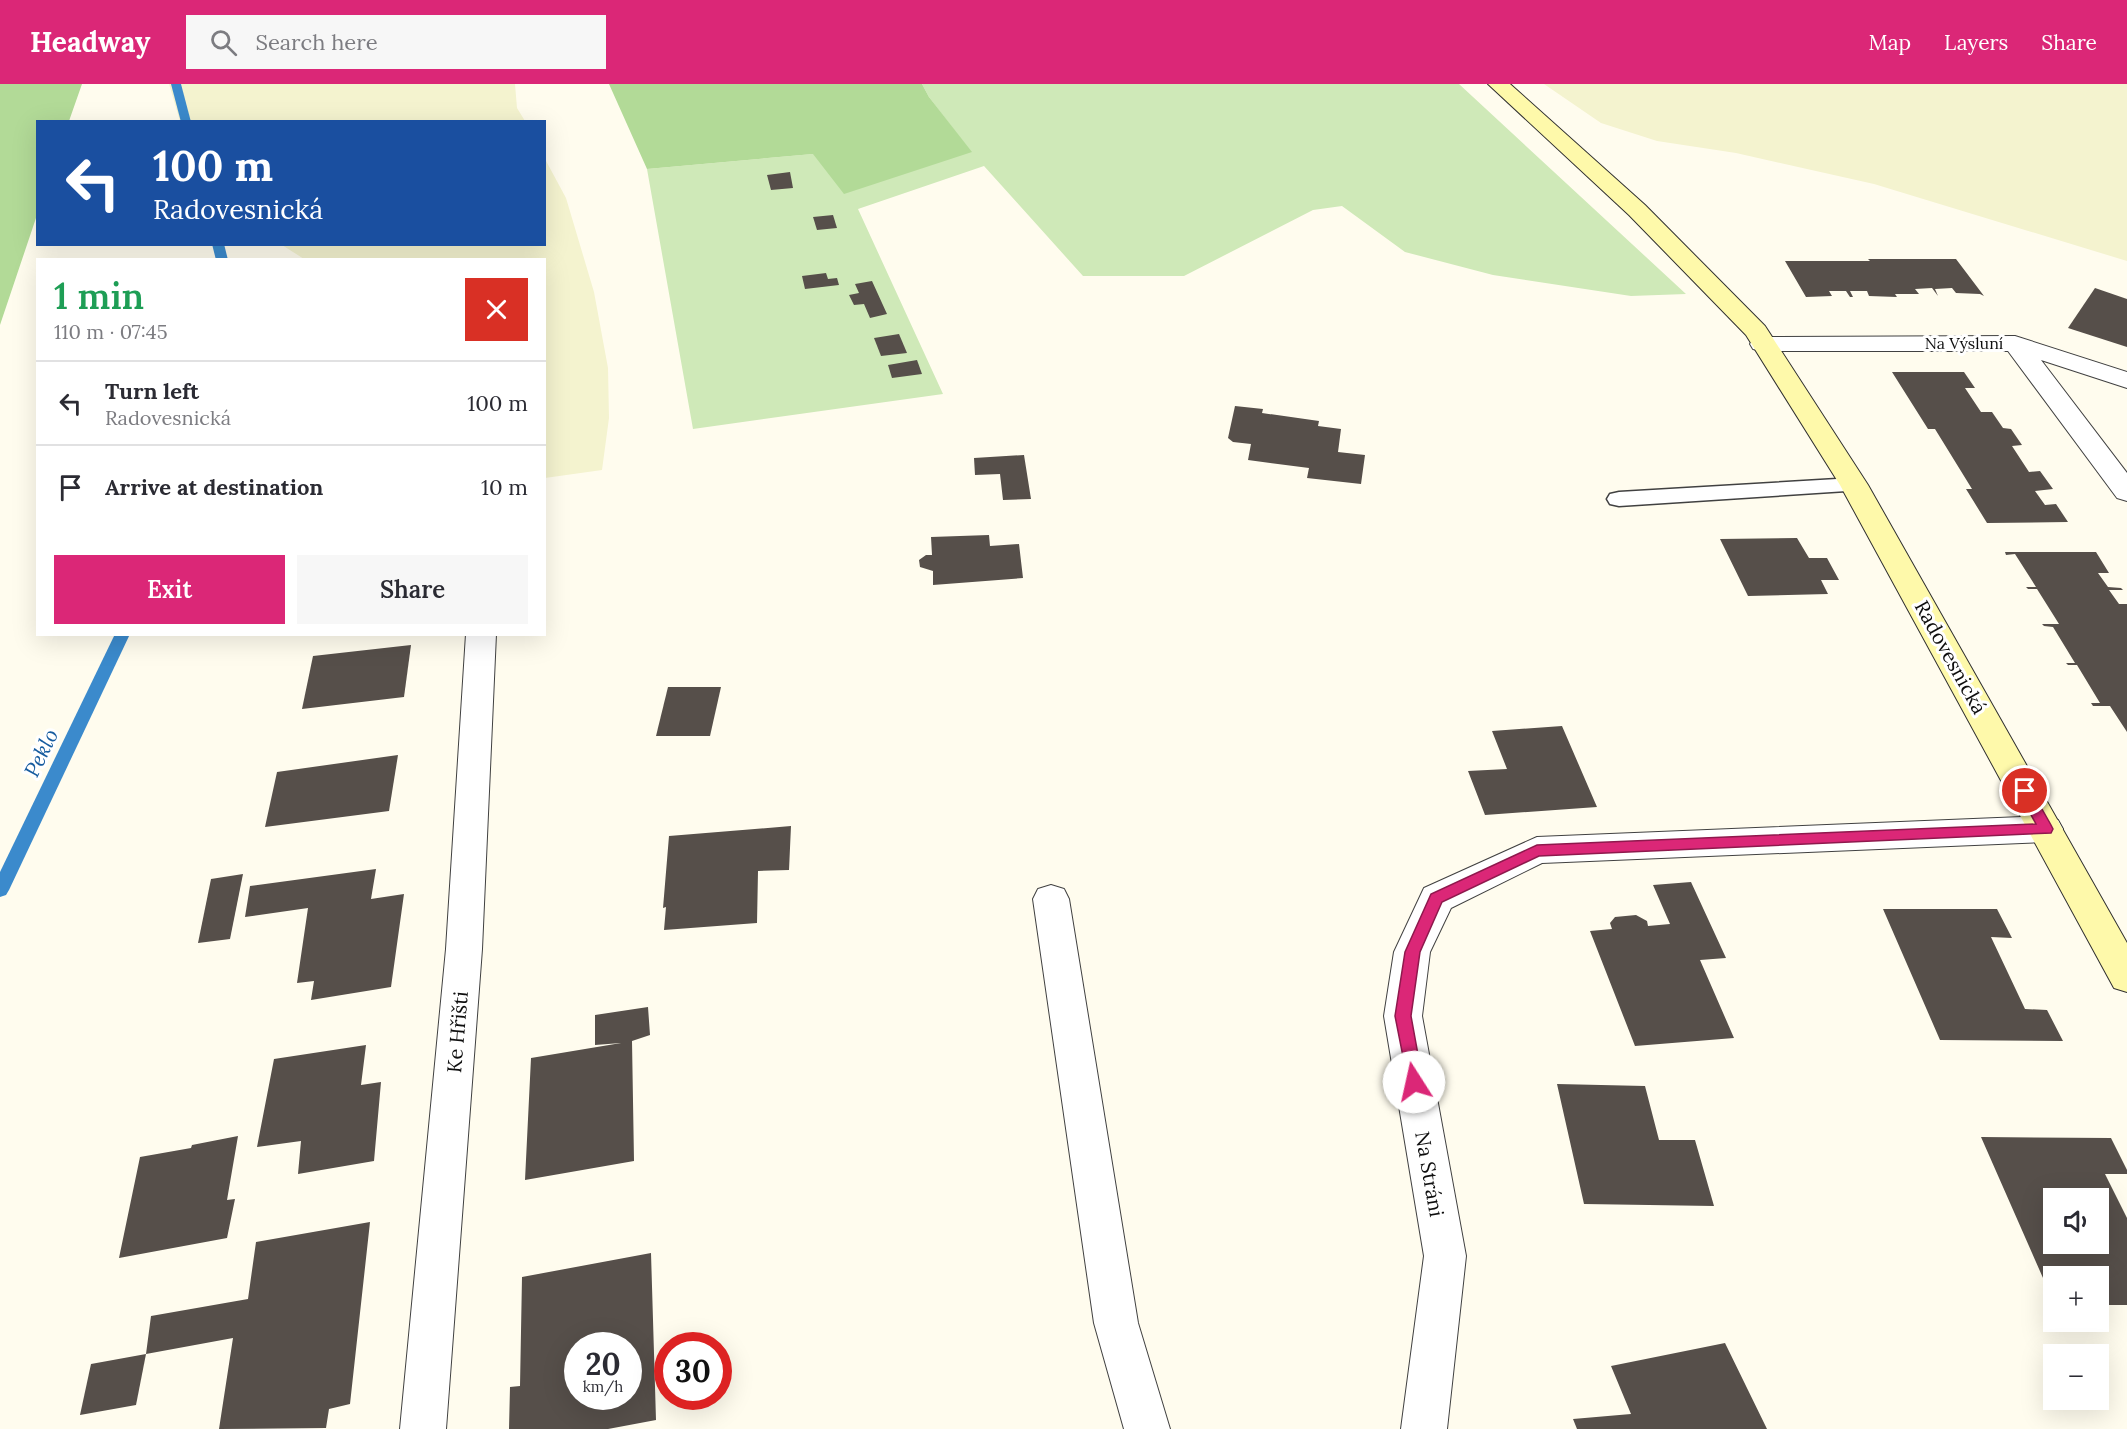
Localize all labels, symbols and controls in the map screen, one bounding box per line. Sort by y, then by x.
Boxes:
search box [186,15,606,69]
text: Headway [30,24,150,60]
icon: search [207,26,240,59]
text: Search here [255,28,378,56]
text: Map [1868,29,1911,56]
text: Layers [1944,29,2008,56]
text: Share [2041,29,2097,56]
text: 100 m [153,139,273,193]
icon: left [54,144,132,222]
text: Radovesnická [153,192,323,226]
text: 1 min [54,273,144,319]
button: close [465,278,528,341]
text: 110 m · 07:45 [54,319,168,344]
street label: Na Výsluní [1925,333,2003,353]
text: Turn left [105,377,199,405]
icon: left [54,387,87,420]
text: 100 m [467,389,528,417]
text: Radovesnická [105,405,231,430]
icon: arrive [54,471,87,504]
text: Arrive at destination [105,473,323,501]
text: 10 m [481,473,528,501]
button: Exit [54,555,285,624]
button: Share [297,555,528,624]
street label: Radovesnická [1910,596,1992,718]
water label: Peklo [18,725,64,781]
pin [1999,765,2050,816]
icon: arrive [2008,774,2041,807]
street label: Ke Hřišti [441,990,473,1074]
position arrow [1382,1050,1446,1114]
street label: Na Stráni [1410,1129,1450,1219]
map controls [2043,1188,2109,1410]
button: sound [2043,1188,2109,1254]
button: + [2043,1266,2109,1332]
speed limit sign: 30 [654,1332,732,1410]
button: − [2043,1344,2109,1410]
text: 20 [585,1345,621,1383]
text: km/h [583,1377,623,1396]

